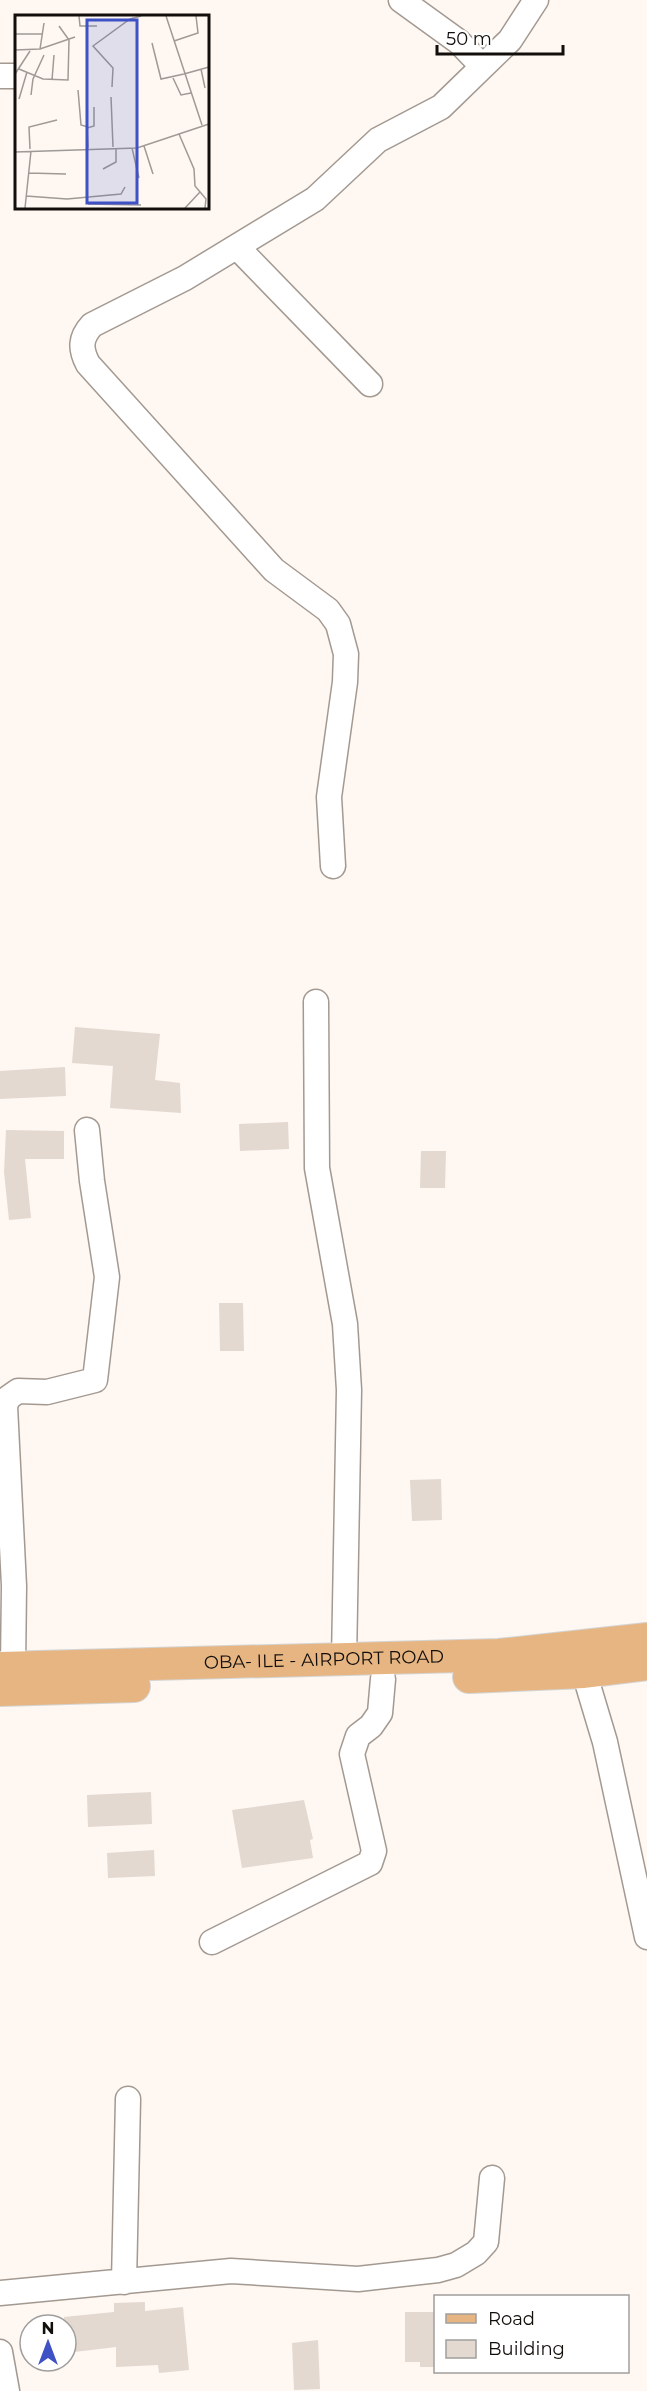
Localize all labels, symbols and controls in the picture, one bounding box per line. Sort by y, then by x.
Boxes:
inset map [15,15,208,208]
scale bar [437,18,563,56]
text: 50 m [446,28,492,50]
street label: OBA- ILE - AIRPORT ROAD [203,1645,444,1674]
legend [434,2295,629,2373]
text: Road [488,2308,535,2330]
north arrow [18,2313,78,2373]
text: N [42,2319,54,2338]
text: Building [488,2338,565,2360]

